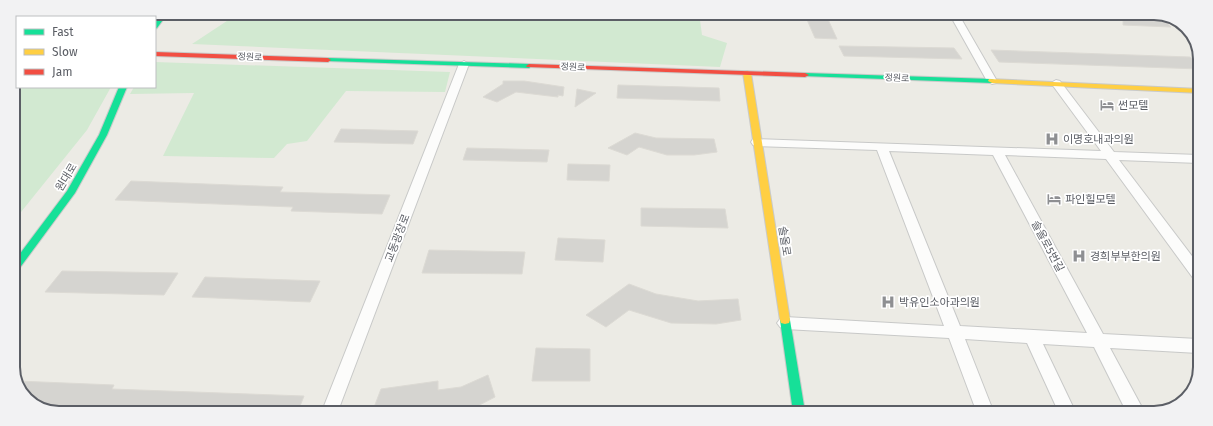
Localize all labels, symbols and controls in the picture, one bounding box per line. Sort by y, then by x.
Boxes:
legend [16,16,156,88]
text: Fast [52,25,74,39]
text: Slow [52,45,78,59]
street label: 정원로 [237,52,263,62]
street label: 정원로 [560,62,586,72]
text: Jam [52,65,72,79]
street label: 정원로 [884,73,910,83]
hotel icon: 썬모텔 [1099,97,1115,113]
place label: 썬모텔 [1118,99,1148,112]
hospital icon: 이명호내과의원 [1044,131,1060,147]
place label: 이명호내과의원 [1063,133,1134,146]
street label: 원대로 [53,161,80,194]
hotel icon: 파인힐모텔 [1046,191,1062,207]
place label: 파인힐모텔 [1065,193,1116,206]
street label: 교동광장로 [382,212,413,264]
street label: 솔올로5번길 [1029,218,1066,274]
street label: 솔올로 [776,225,793,257]
hospital icon: 경희부부한의원 [1071,248,1087,264]
place label: 경희부부한의원 [1090,250,1161,263]
hospital icon: 박유인소아과의원 [880,294,896,310]
place label: 박유인소아과의원 [899,296,980,309]

